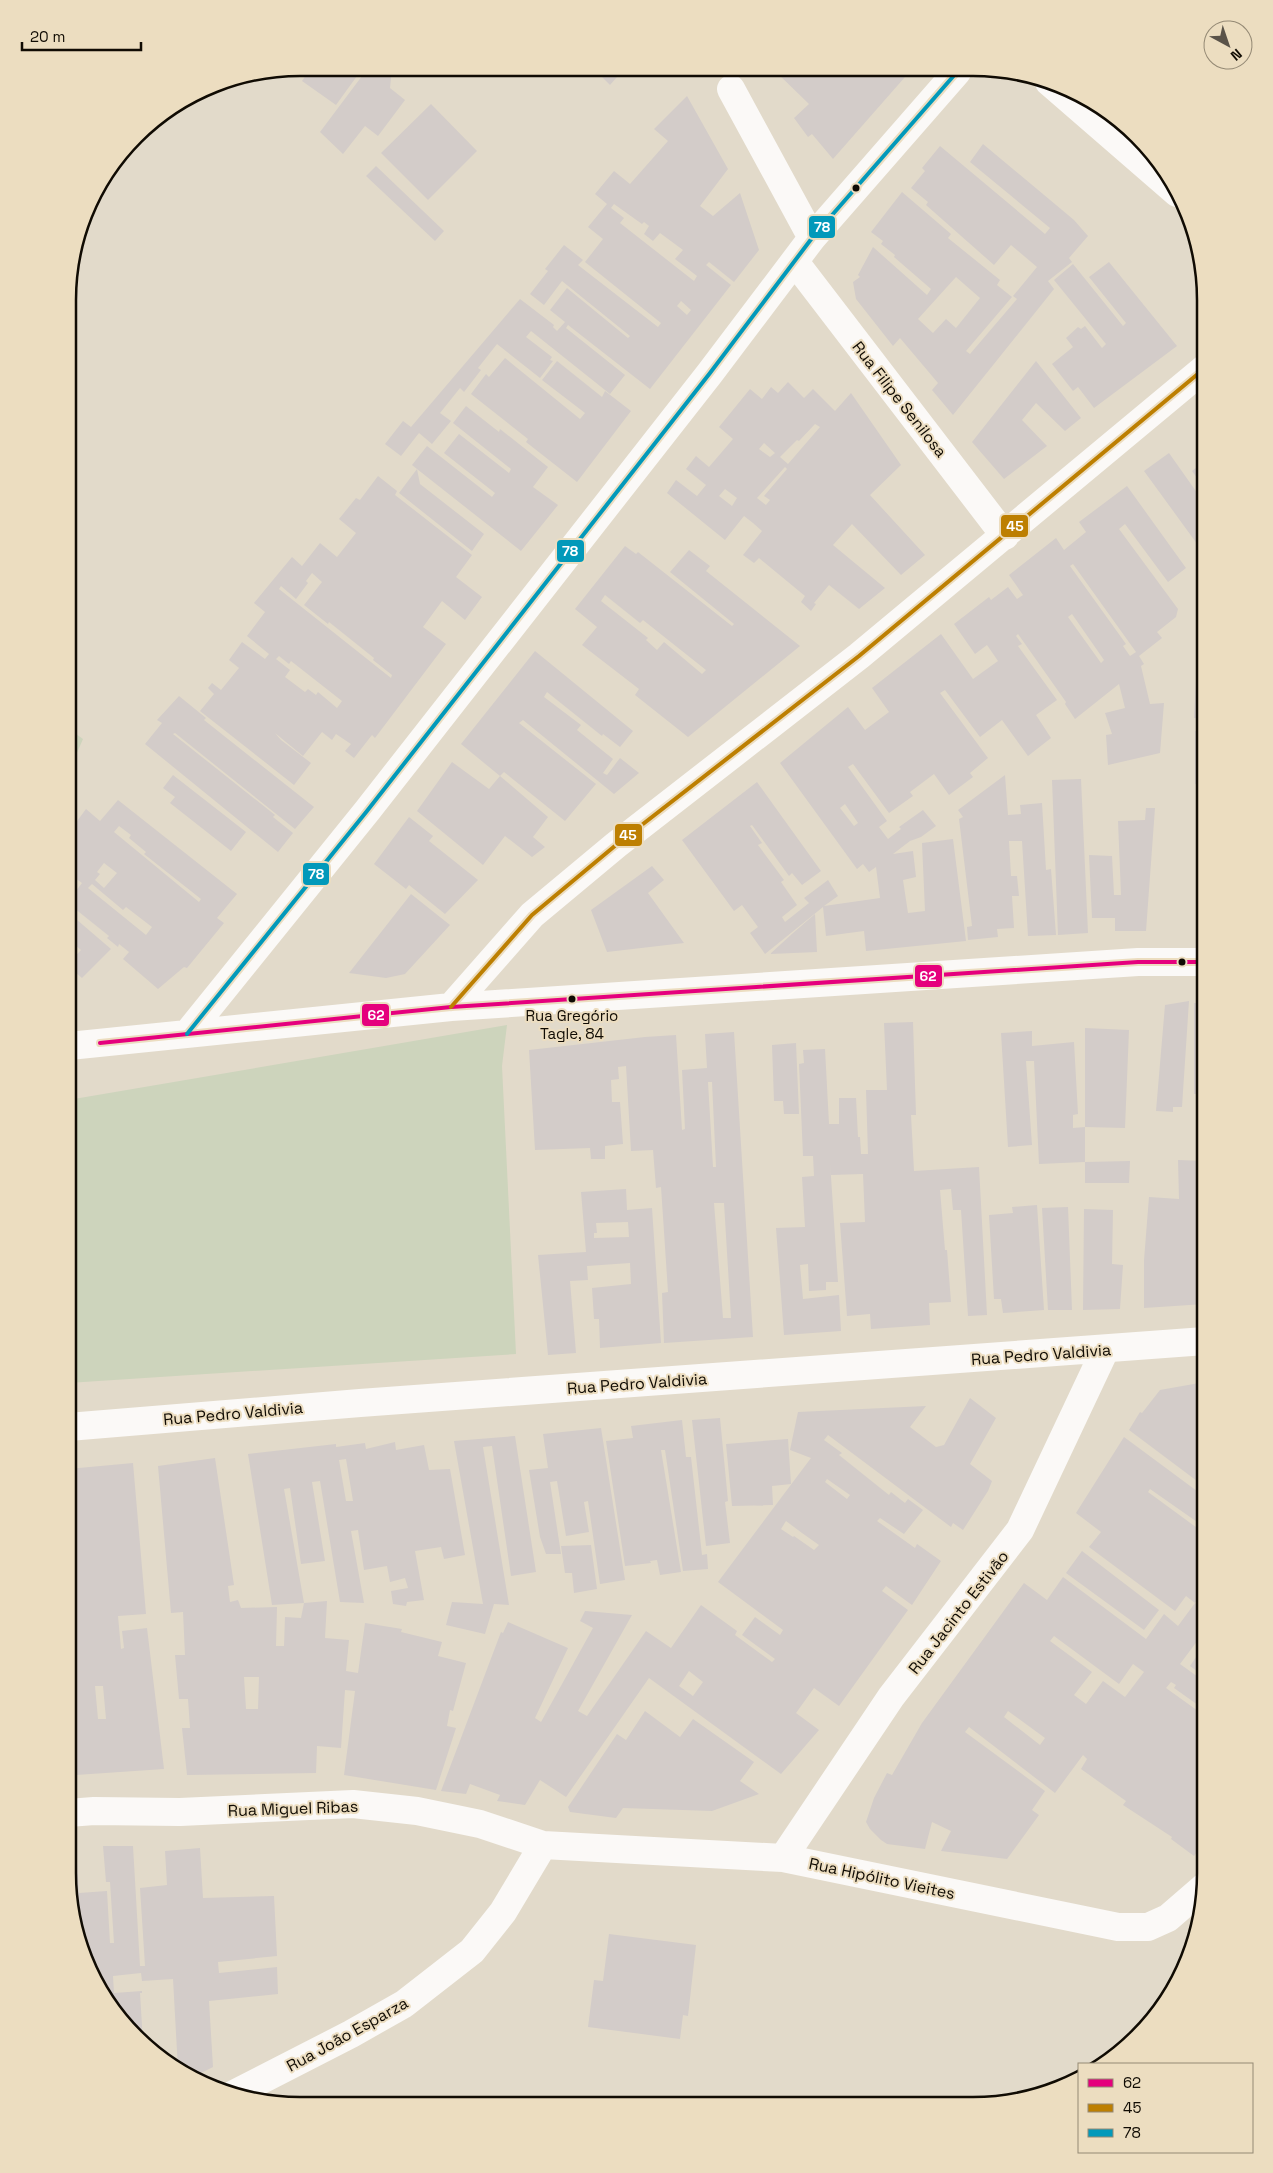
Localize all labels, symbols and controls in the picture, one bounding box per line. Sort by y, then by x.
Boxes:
scale bar [22,20,141,52]
north arrow [1203,20,1253,70]
text: 20 m [30,27,65,46]
text: N [1227,45,1246,65]
unlabelled marker [851,183,861,193]
line badge: 78 [808,215,836,239]
text: 78 [814,218,831,236]
street label: Rua Filipe Senilosa [848,337,952,462]
line badge: 45 [1000,514,1029,538]
text: 45 [1006,517,1024,535]
line badge: 78 [556,539,585,563]
text: 78 [562,542,579,560]
line badge: 45 [614,823,643,847]
text: 45 [619,826,637,844]
line badge: 78 [302,862,330,886]
text: 78 [308,865,325,883]
unlabelled marker [1177,957,1187,967]
line badge: 62 [914,964,943,988]
text: 62 [920,967,936,985]
marker: Rua Gregório Tagle, 84 [567,994,577,1004]
line badge: 62 [361,1003,390,1027]
text: 62 [368,1006,384,1024]
place label: Rua Gregório Tagle, 84 [526,1006,618,1043]
street label: Rua Pedro Valdivia [970,1339,1112,1370]
street label: Rua Pedro Valdivia [566,1368,708,1399]
street label: Rua Pedro Valdivia [162,1397,304,1430]
street label: Rua Jacinto Estivão [904,1546,1013,1678]
street label: Rua Miguel Ribas [227,1796,359,1821]
street label: Rua Hipólito Vieites [807,1853,957,1904]
street label: Rua João Esparza [283,1992,412,2076]
legend [1078,2063,1253,2153]
text: 62 [1123,2073,1141,2092]
text: 45 [1123,2098,1141,2117]
text: 78 [1123,2123,1141,2142]

